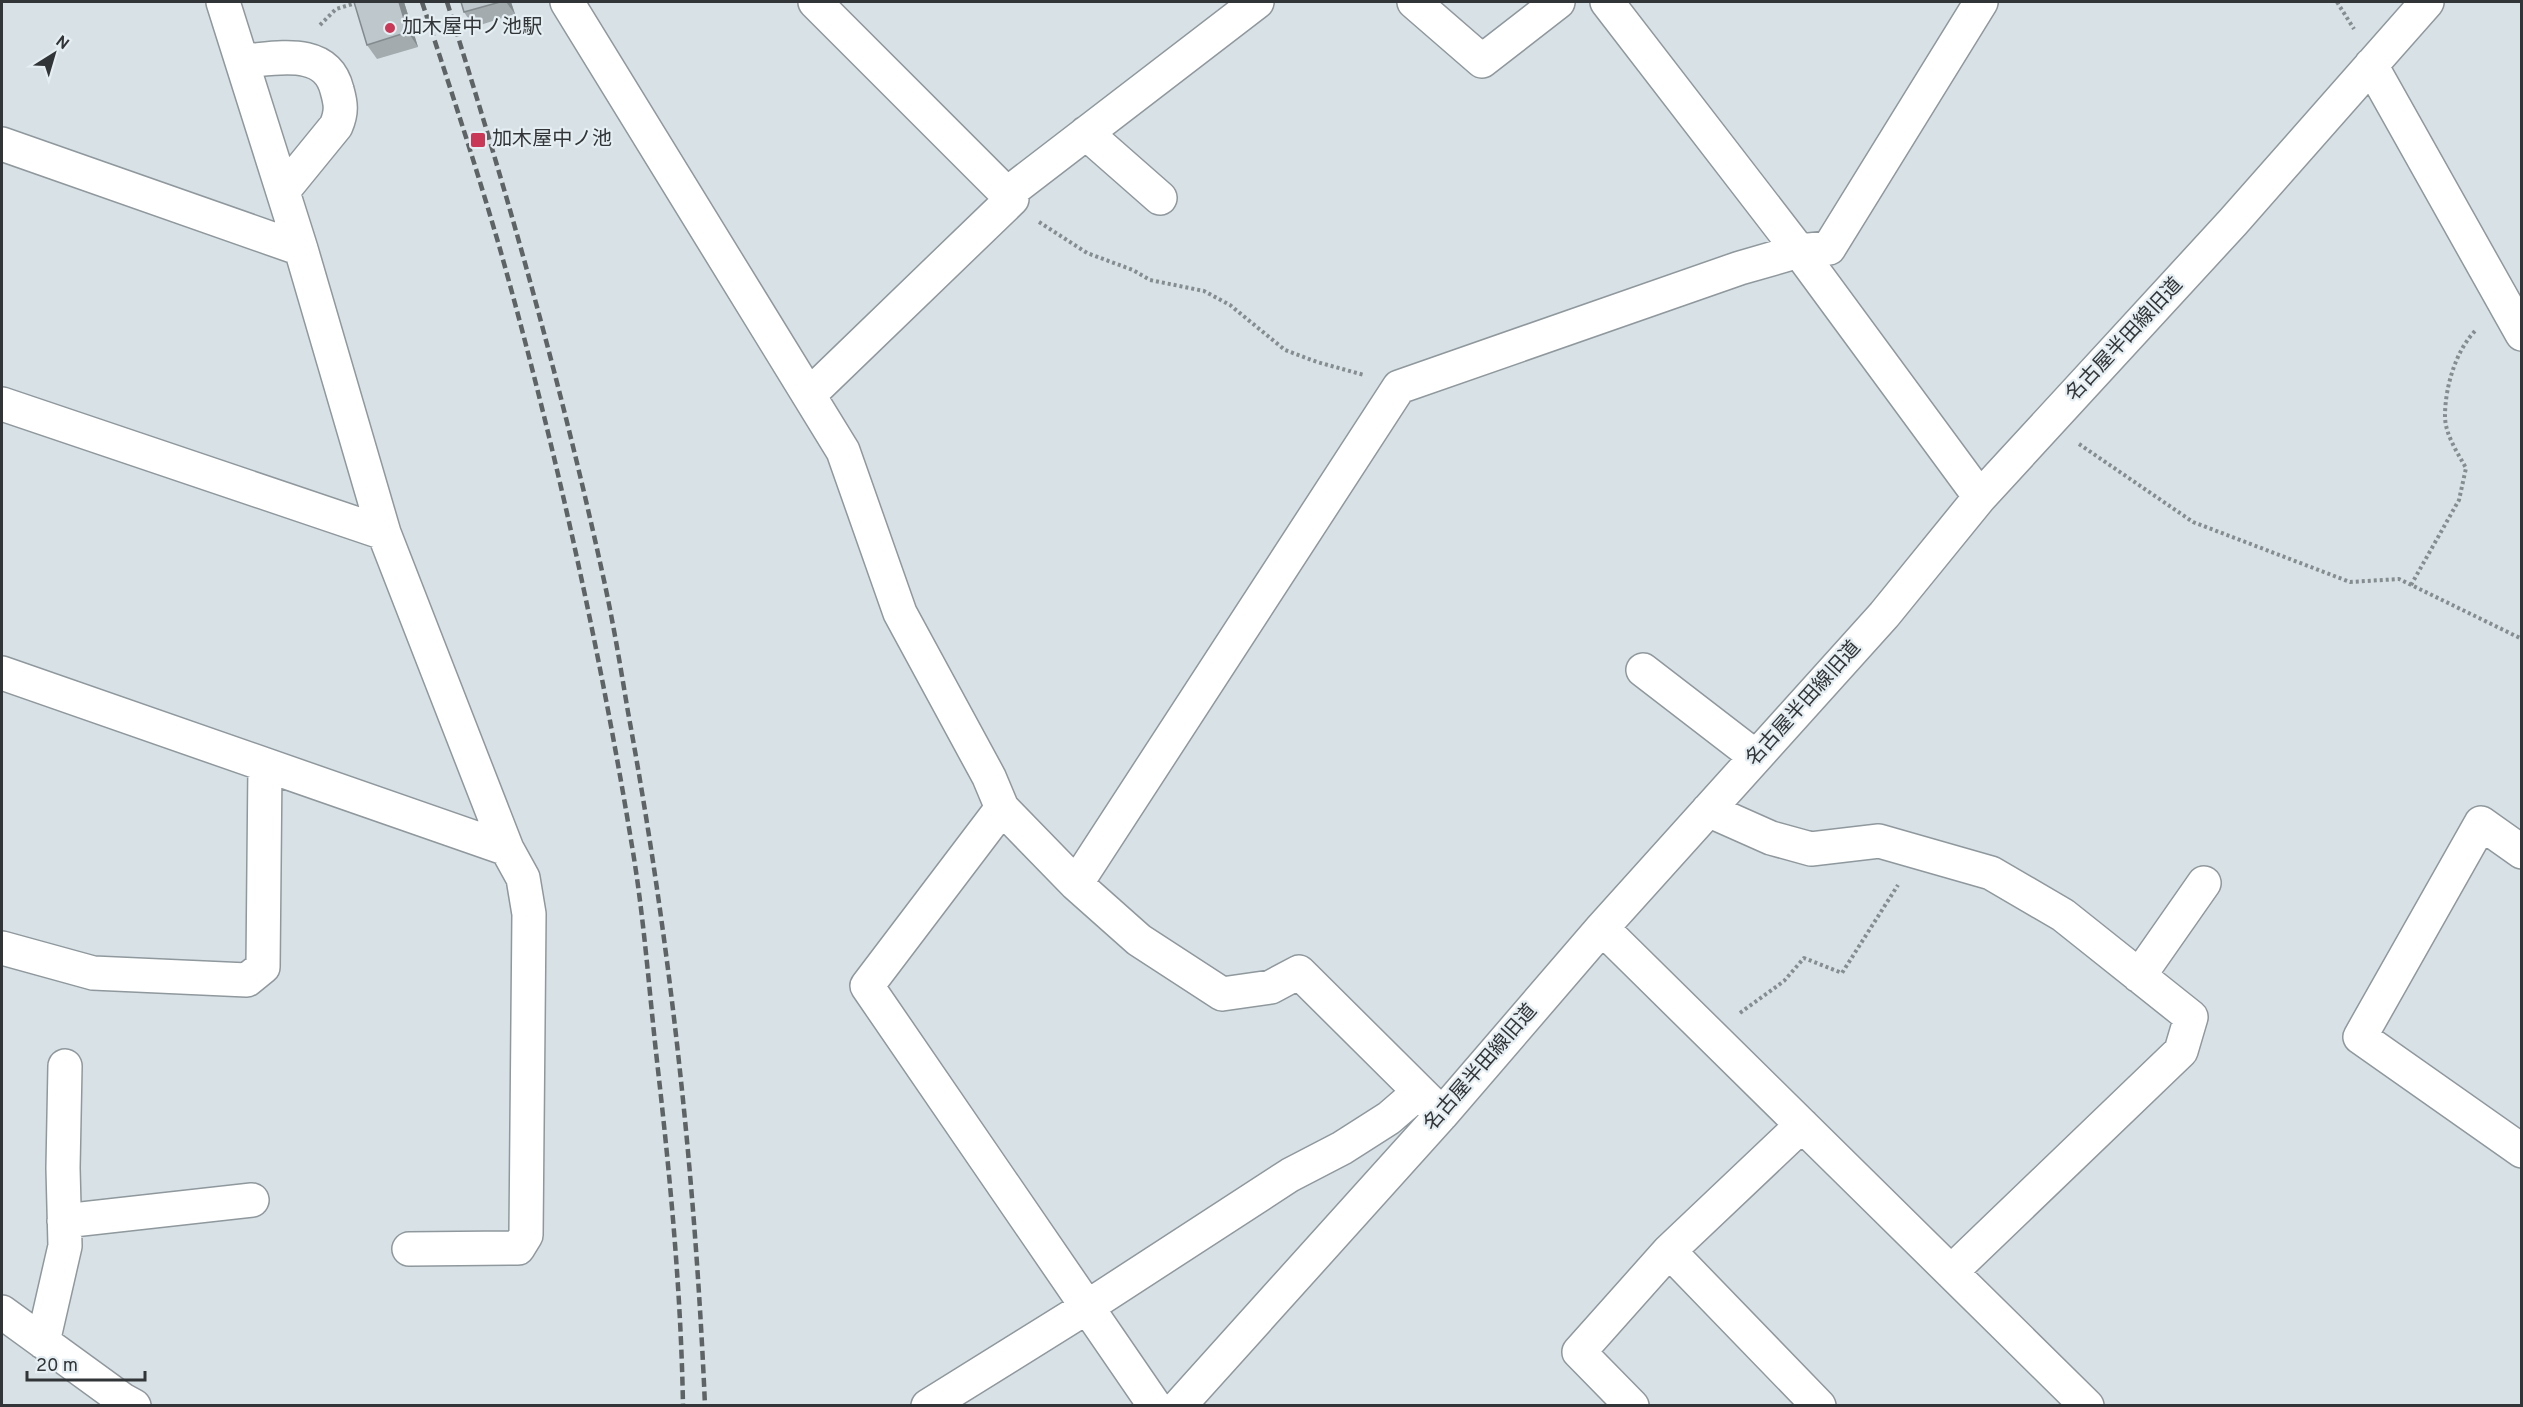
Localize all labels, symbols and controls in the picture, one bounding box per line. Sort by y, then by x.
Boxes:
place label: 加木屋中ノ池駅 [402,15,542,41]
marker: 加木屋中ノ池駅 [383,21,397,35]
north arrow [24,24,84,84]
text: N [51,32,72,55]
place label: 加木屋中ノ池 [492,127,612,153]
marker: 加木屋中ノ池 [469,131,487,149]
street label: 名古屋半田線旧道 [2061,273,2189,407]
street label: 名古屋半田線旧道 [1741,636,1867,772]
street label: 名古屋半田線旧道 [1419,999,1543,1137]
scale bar [27,1344,146,1382]
text: 20 m [36,1355,78,1378]

